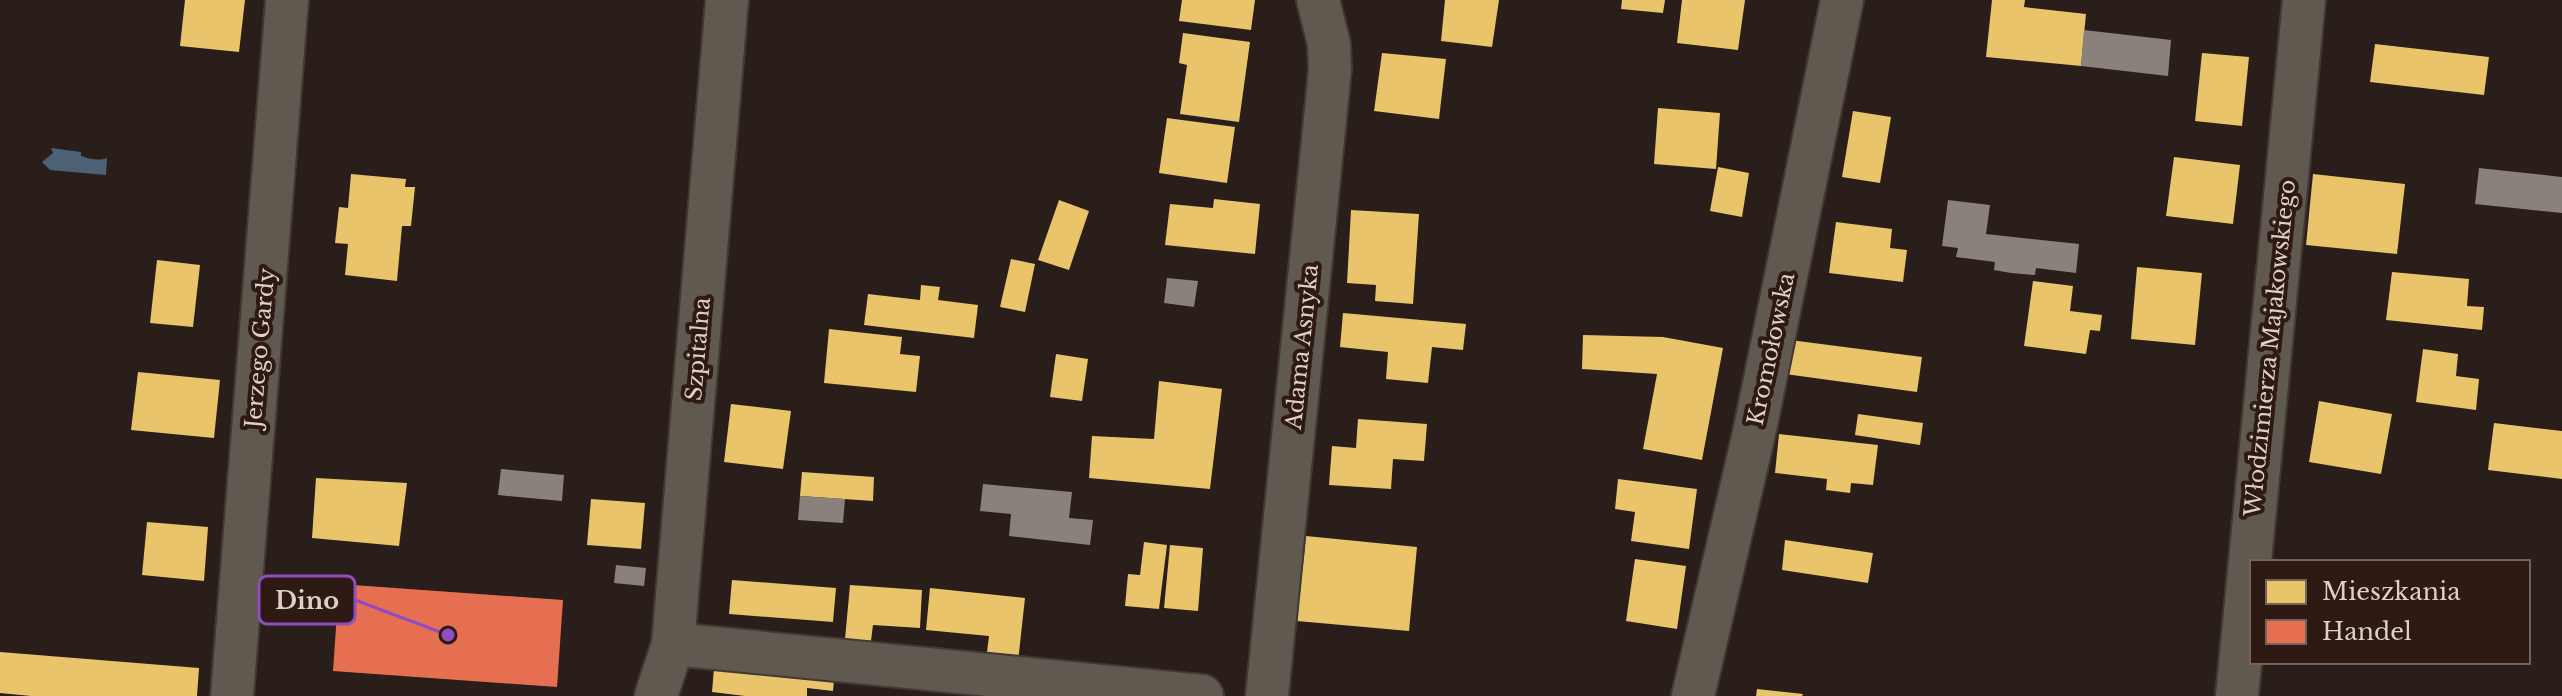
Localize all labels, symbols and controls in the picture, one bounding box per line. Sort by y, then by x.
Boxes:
street label: Włodzimierza Majakowskiego [2239,178,2301,519]
street label: Adama Asnyka [1280,262,1324,432]
street label: Jerzego Gardy [239,267,280,432]
street label: Kromołowska [1742,270,1801,428]
street label: Szpitalna [680,295,716,402]
legend [2250,560,2530,664]
callout: Dino [259,576,355,624]
text: Mieszkania [2322,577,2461,606]
text: Dino [275,586,339,615]
text: Handel [2322,617,2412,646]

